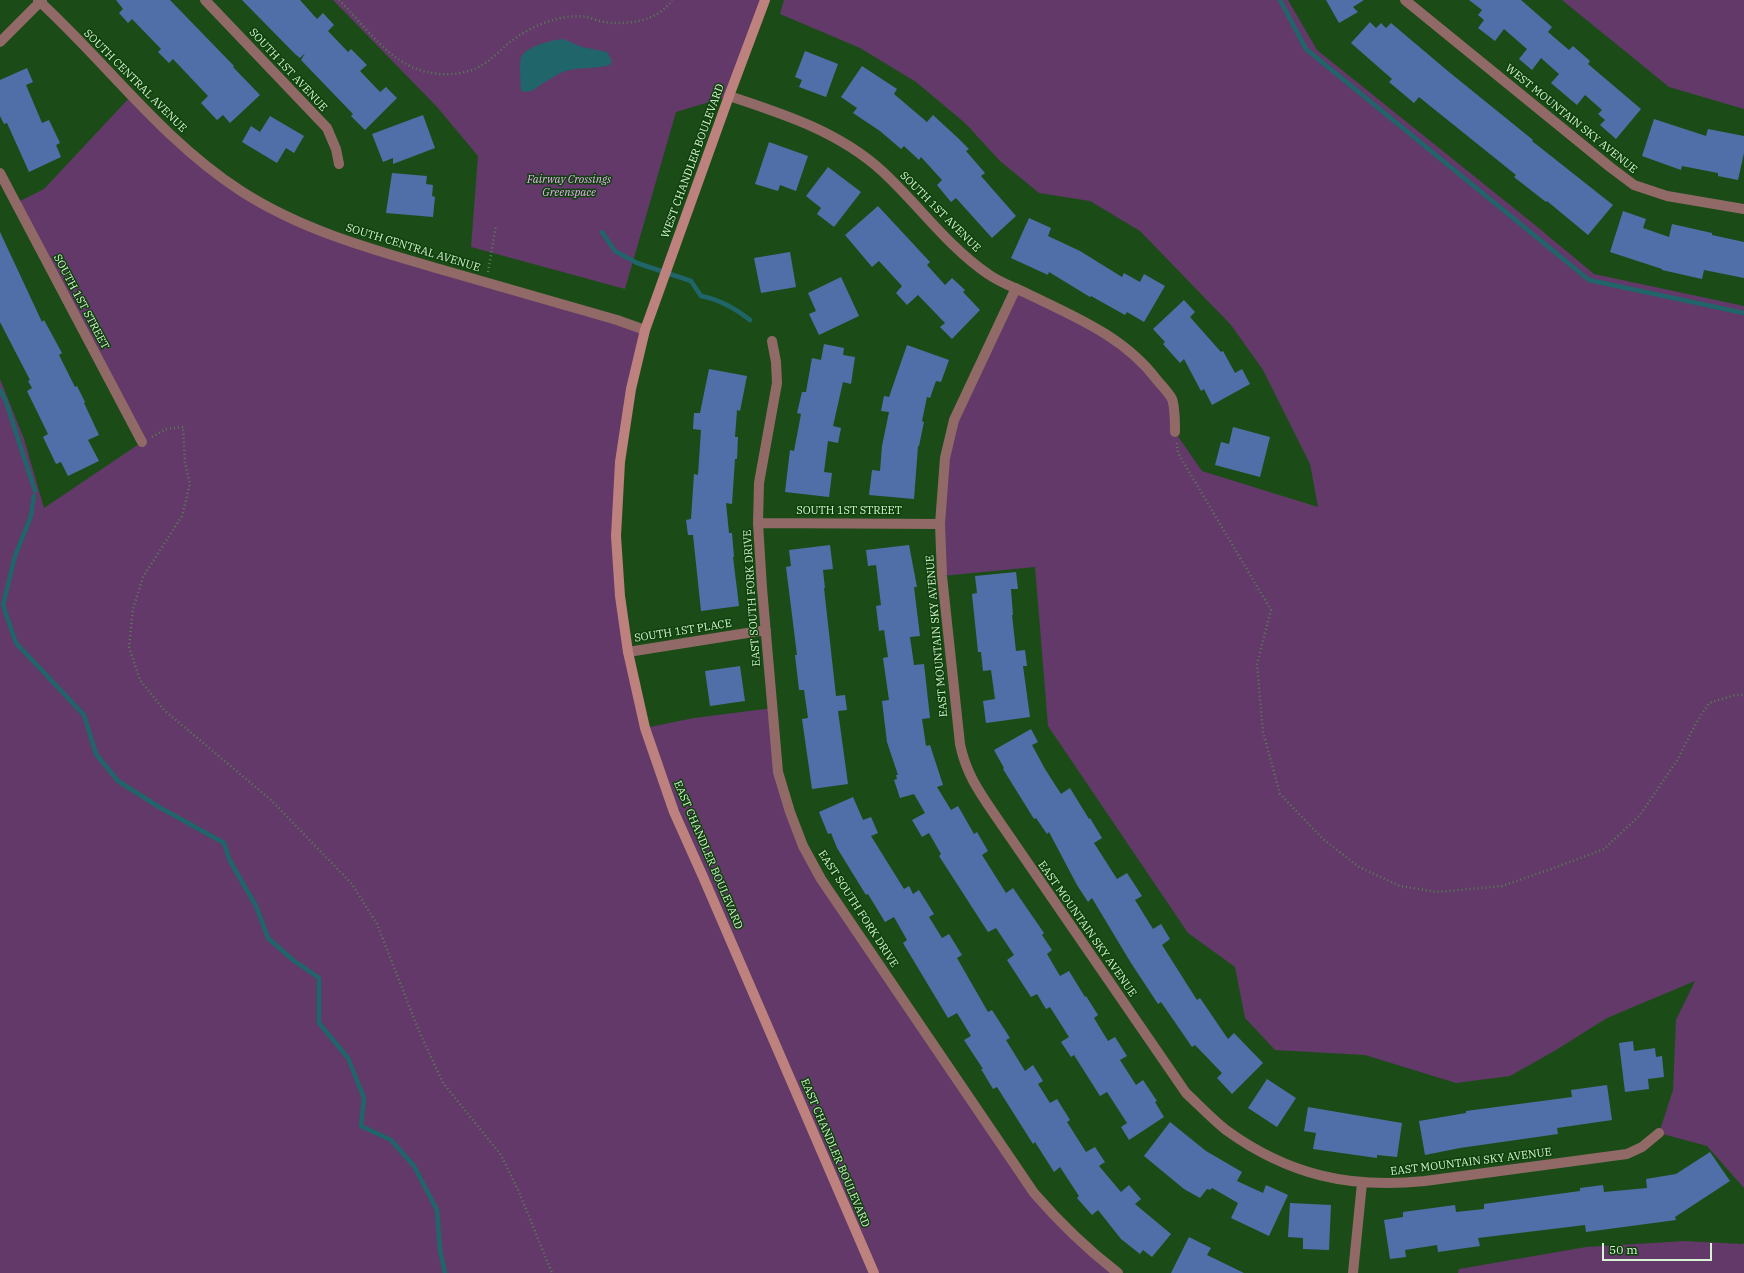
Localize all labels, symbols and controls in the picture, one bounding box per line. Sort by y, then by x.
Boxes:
street label: SOUTH 1ST AVENUE [246,26,330,114]
street label: SOUTH CENTRAL AVENUE [81,27,189,135]
street label: WEST MOUNTAIN SKY AVENUE [1502,62,1640,176]
street label: WEST CHANDLER BOULEVARD [659,82,727,240]
street label: SOUTH 1ST AVENUE [897,169,983,255]
park label: Fairway Crossings Greenspace [527,173,611,199]
street label: SOUTH CENTRAL AVENUE [344,221,482,275]
street label: SOUTH 1ST STREET [50,252,112,352]
street label: SOUTH 1ST STREET [796,504,902,518]
street label: EAST SOUTH FORK DRIVE [741,529,763,667]
street label: EAST MOUNTAIN SKY AVENUE [923,554,951,718]
street label: SOUTH 1ST PLACE [633,617,733,645]
street label: EAST CHANDLER BOULEVARD [671,779,745,931]
street label: EAST SOUTH FORK DRIVE [815,848,901,970]
street label: EAST MOUNTAIN SKY AVENUE [1035,859,1139,999]
street label: EAST CHANDLER BOULEVARD [798,1077,872,1229]
street label: EAST MOUNTAIN SKY AVENUE [1390,1146,1552,1178]
scale bar [1604,1235,1714,1261]
text: 50 m [1609,1242,1638,1257]

